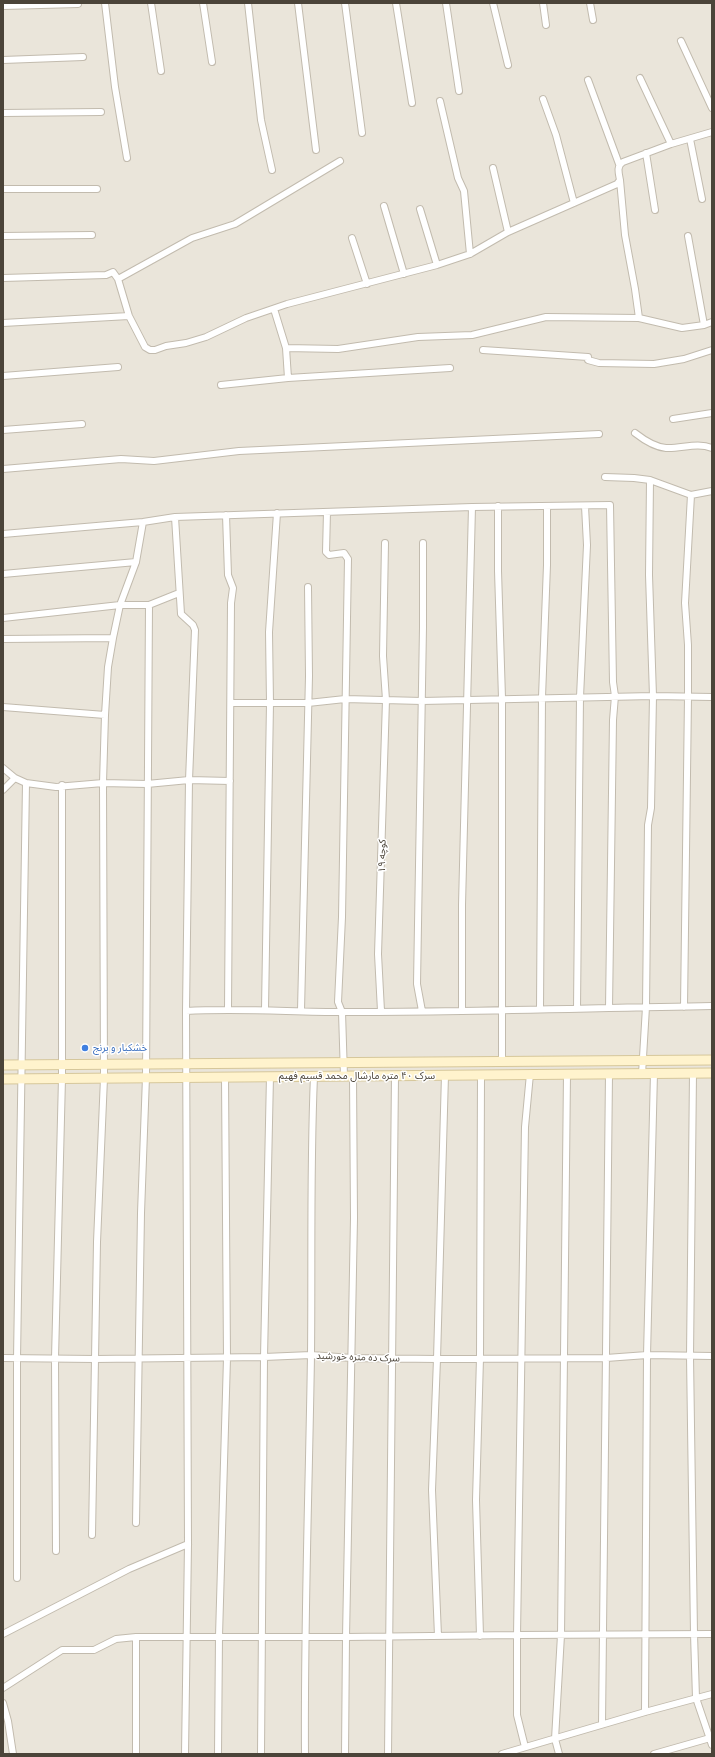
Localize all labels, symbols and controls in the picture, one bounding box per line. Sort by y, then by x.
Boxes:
street label: کوچه ۱۹ [376,839,388,873]
place label: خشکبار و برنج [93,1042,147,1054]
marker: خشکبار و برنج [80,1043,90,1053]
street label: سرک ۴۰ متره مارشال محمد قسیم فهیم [279,1070,435,1082]
street label: سرک ده متره خورشید [316,1350,400,1364]

